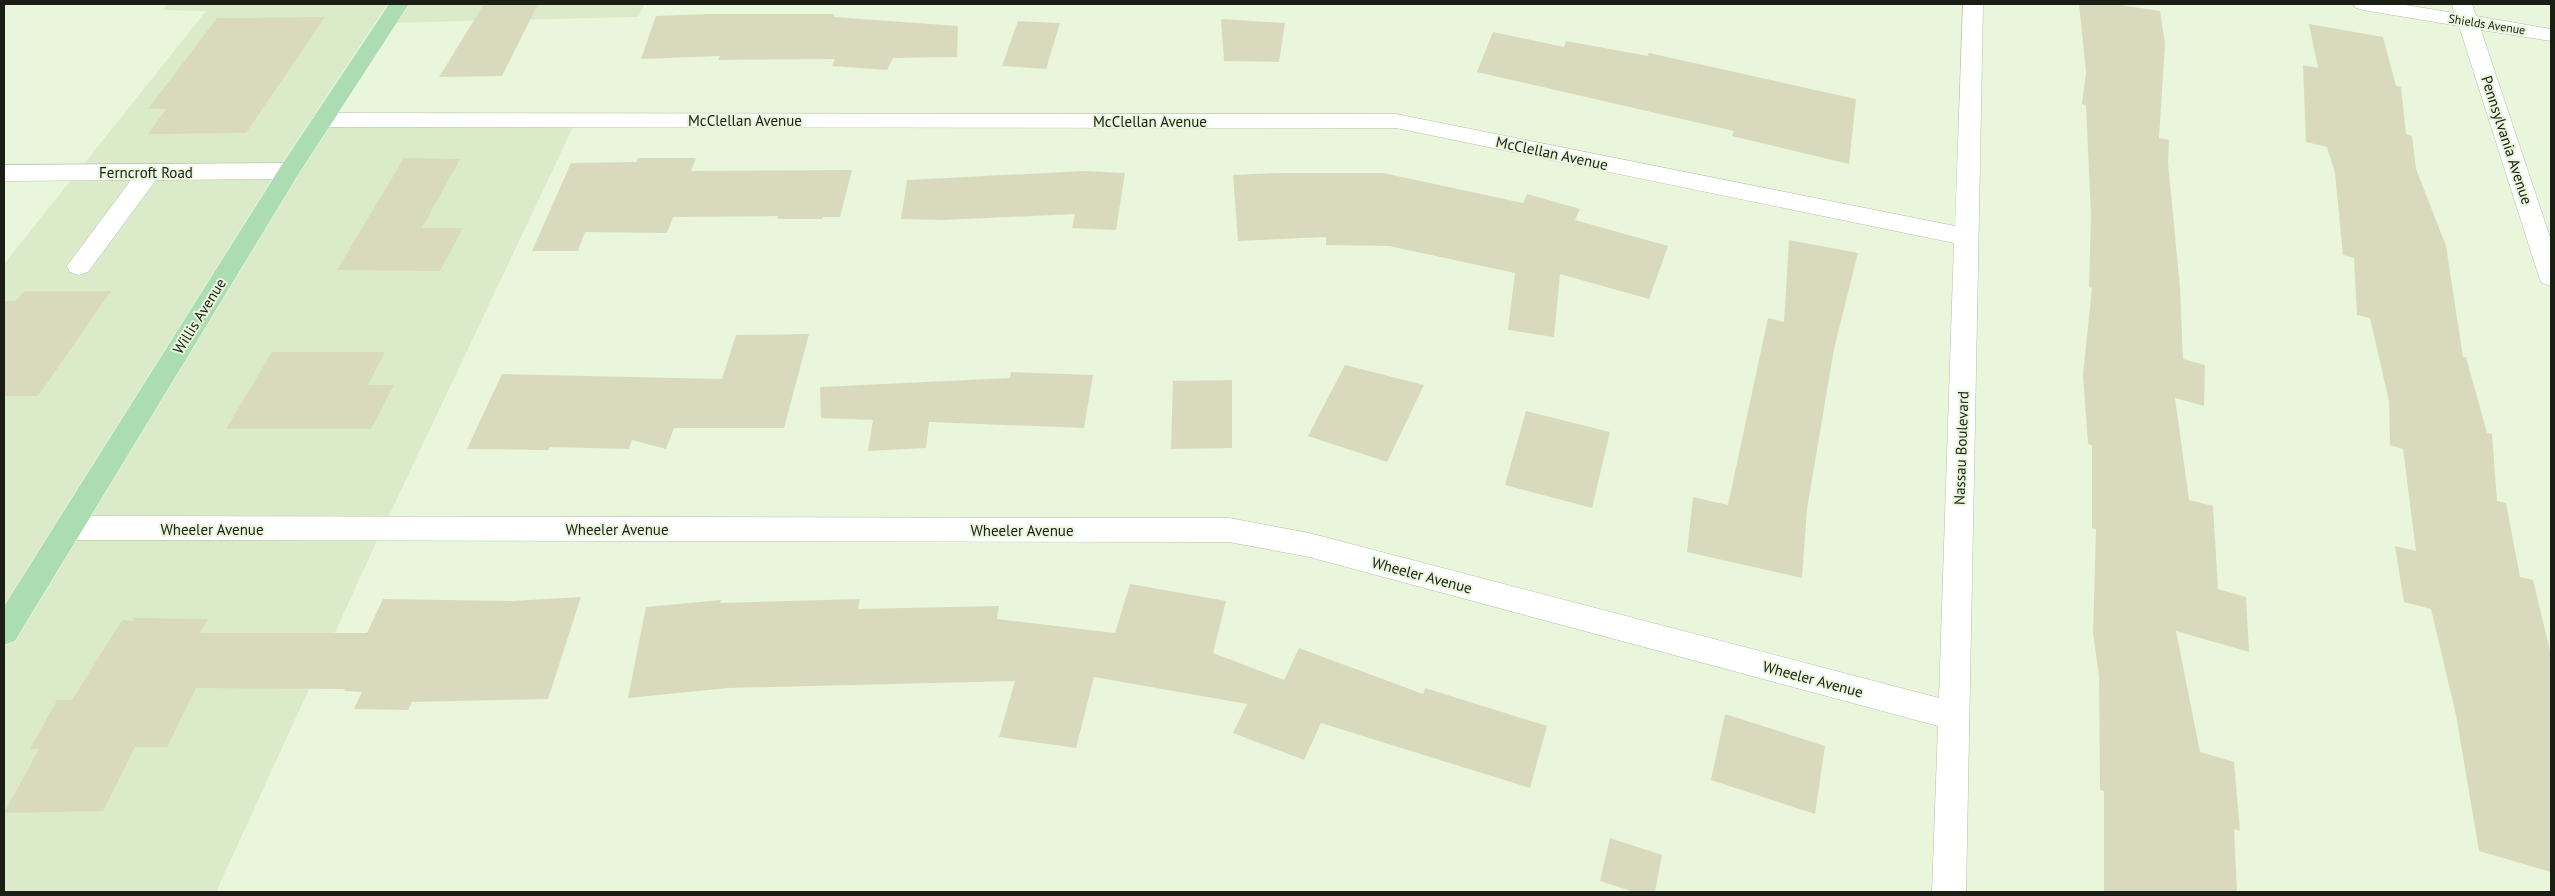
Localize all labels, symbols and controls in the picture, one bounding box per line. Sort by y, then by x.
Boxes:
street label: Shields Avenue [2448,11,2526,37]
street label: Pennsylvania Avenue [2477,73,2537,207]
street label: McClellan Avenue [688,111,802,130]
street label: McClellan Avenue [1093,112,1207,131]
street label: McClellan Avenue [1494,132,1610,174]
street label: Ferncroft Road [99,163,193,182]
street label: Willis Avenue [168,275,230,357]
street label: Nassau Boulevard [1950,391,1972,505]
street label: Wheeler Avenue [160,520,264,539]
street label: Wheeler Avenue [565,520,669,539]
street label: Wheeler Avenue [970,521,1074,540]
street label: Wheeler Avenue [1370,552,1474,598]
street label: Wheeler Avenue [1761,656,1865,702]

